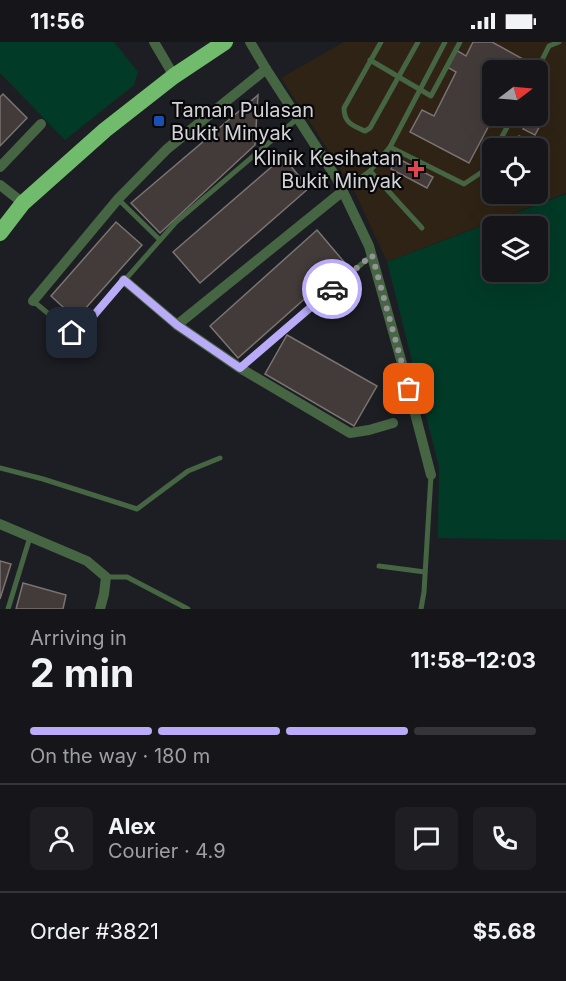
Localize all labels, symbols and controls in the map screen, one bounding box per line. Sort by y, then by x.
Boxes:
text: 11:56 [30,8,85,34]
north arrow [482,60,548,126]
map controls [482,60,548,282]
place label: Taman Pulasan Bukit Minyak [171,98,314,145]
marker: Taman Pulasan Bukit Minyak [152,114,166,128]
button: locate [482,138,548,204]
place label: Klinik Kesihatan Bukit Minyak [253,146,402,193]
marker: Klinik Kesihatan Bukit Minyak [407,160,425,178]
button: layers [482,216,548,282]
courier [302,259,362,319]
icon: car [316,273,349,306]
pin [46,307,97,358]
icon: home [55,316,88,349]
pin [383,363,434,414]
icon: bag [392,372,425,405]
text: Arriving in [30,626,127,650]
text: 11:58–12:03 [411,647,536,673]
text: 2 min [30,649,134,696]
text: On the way · 180 m [30,744,210,768]
button: person [30,807,93,870]
button: chat [395,807,458,870]
button: phone [473,807,536,870]
text: Alex [108,813,156,839]
text: Courier · 4.9 [108,839,226,863]
text: Order #3821 [30,918,159,944]
text: $5.68 [473,918,536,944]

